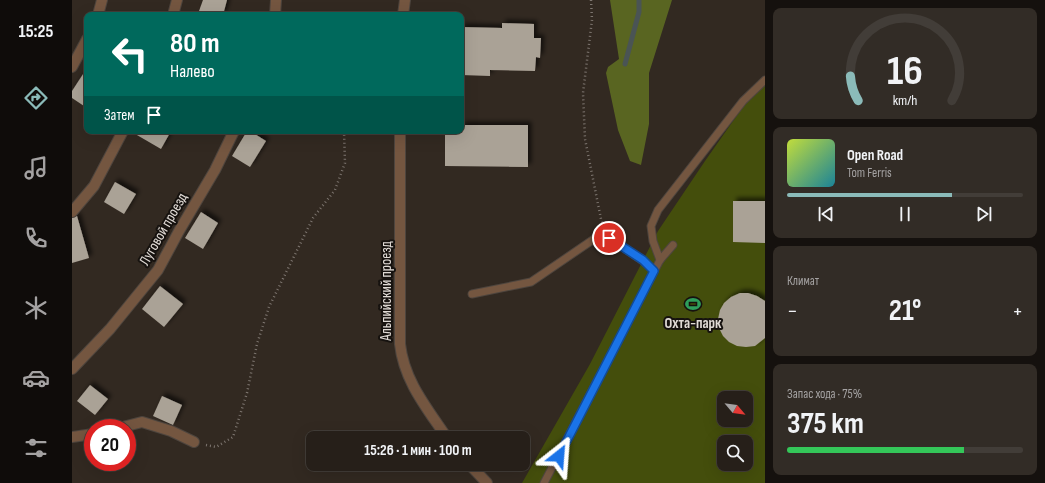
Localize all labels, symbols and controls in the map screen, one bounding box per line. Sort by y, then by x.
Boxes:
text: 15:25 [19,21,53,42]
text: 80 m [170,27,219,60]
icon: left [104,28,156,80]
text: 16 [887,47,923,96]
text: Налево [170,61,215,82]
icon: directions [22,84,50,112]
text: km/h [893,92,917,109]
icon: arrive [143,104,165,126]
text: Затем [104,106,135,125]
text: Open Road [847,146,903,165]
icon: music [22,154,50,182]
text: Tom Ferris [847,165,892,181]
street label: Луговой проезд [135,189,192,269]
icon: previous [815,203,837,225]
icon: pause [894,203,916,225]
icon: next [973,203,995,225]
pin [592,221,626,255]
icon: phone [22,224,50,252]
icon: arrive [598,227,620,249]
street label: Альпийский проезд [377,240,396,342]
text: Климат [787,273,819,289]
text: 21° [889,293,921,329]
icon: climate [22,294,50,322]
sports icon: Охта-парк [684,295,702,313]
text: − [787,298,798,325]
text: + [1012,298,1023,325]
place label: Охта-парк [665,314,722,333]
icon: car [22,364,50,392]
text: Запас хода · 75% [787,386,862,402]
north arrow [717,391,753,427]
map controls [717,391,753,471]
text: 375 km [787,406,864,442]
speed limit sign: 20 [84,419,136,471]
icon: filters [22,434,50,462]
position arrow [538,435,580,477]
button: search [717,435,753,471]
text: 15:26 · 1 мин · 100 m [364,441,472,460]

